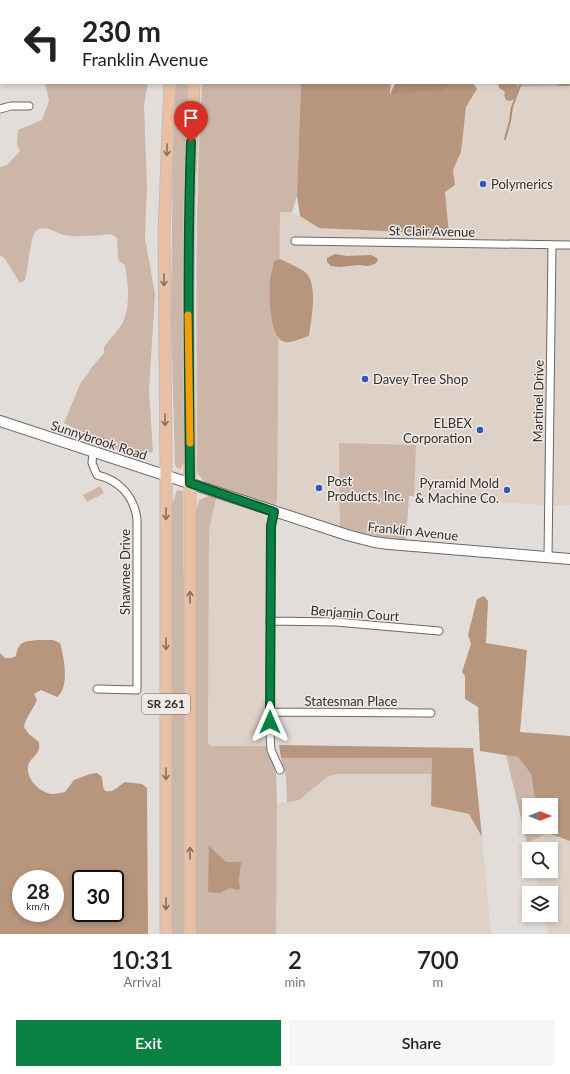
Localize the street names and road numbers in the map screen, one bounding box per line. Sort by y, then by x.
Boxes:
street label: St Clair Avenue [389,222,475,240]
street label: Martinel Drive [529,359,547,442]
street label: Sunnybrook Road [49,417,149,463]
street label: Franklin Avenue [367,518,459,544]
street label: Shawnee Drive [117,529,133,615]
street label: Benjamin Court [310,602,400,624]
street label: Statesman Place [305,693,398,709]
road number: SR 261 [142,694,190,714]

